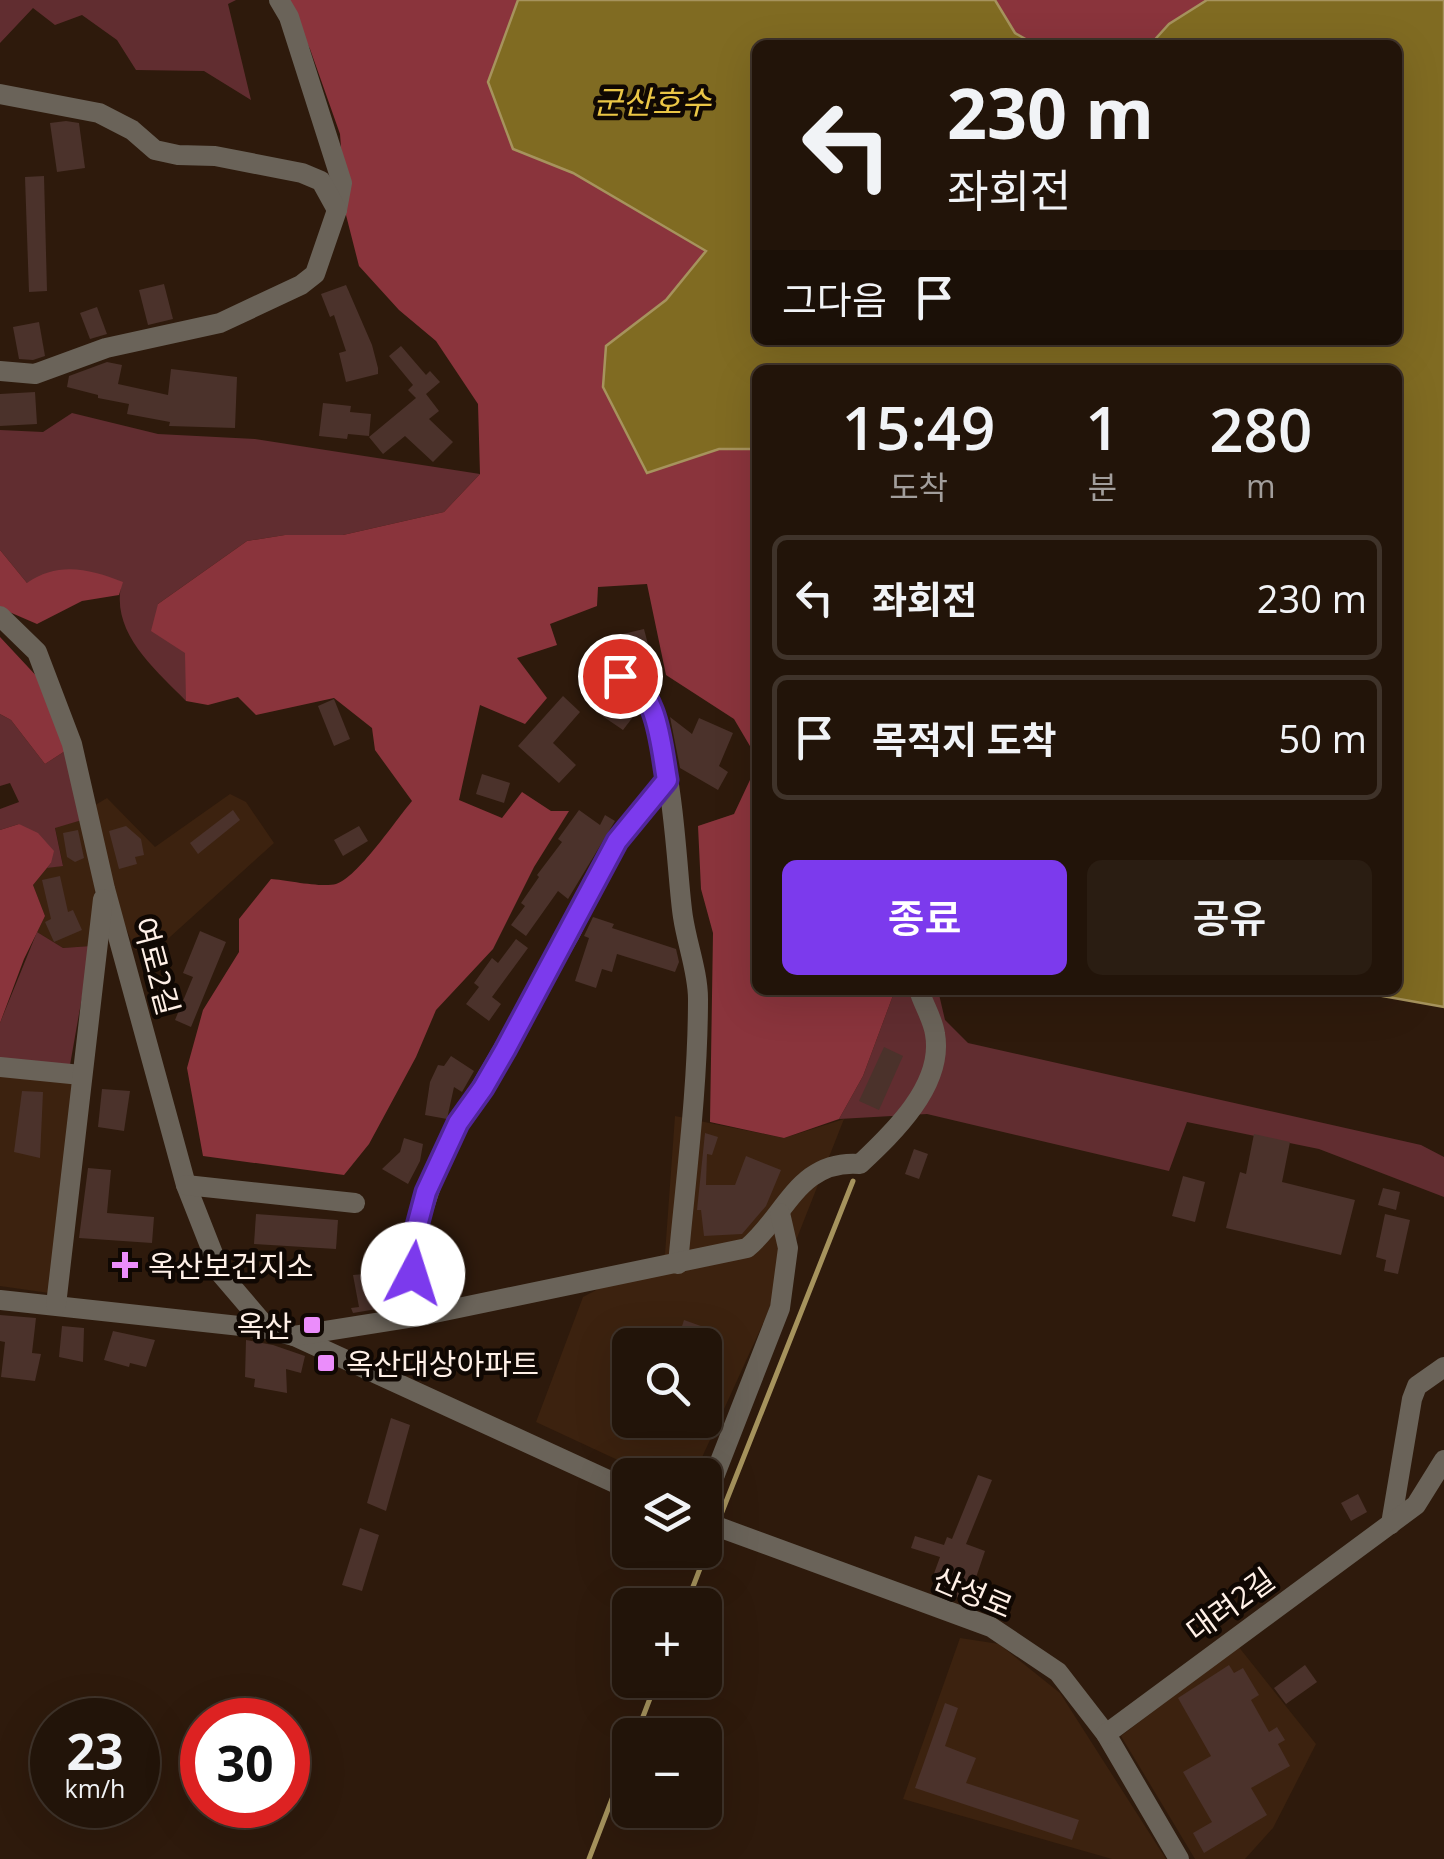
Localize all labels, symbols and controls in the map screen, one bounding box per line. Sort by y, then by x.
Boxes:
text: 230 m [947,64,1154,160]
water label: 군산호수 [593,80,712,123]
icon: left [782,80,912,210]
text: 좌회전 [947,159,1071,220]
icon: arrive [907,270,962,325]
text: 그다음 [782,273,887,325]
text: 15:49 [842,386,995,468]
text: 1 [1085,386,1120,468]
text: 280 [1209,388,1312,470]
text: m [1246,464,1276,507]
text: 도착 [889,465,948,508]
text: 분 [1088,465,1117,508]
icon: left [787,570,842,625]
text: 230 m [1257,572,1367,624]
text: 좌회전 [872,573,977,625]
pin [578,634,663,719]
icon: arrive [593,649,648,704]
icon: arrive [787,710,842,765]
text: 50 m [1278,712,1367,764]
text: 목적지 도착 [872,713,1057,765]
button: 종료 [782,860,1067,975]
button: 공유 [1087,860,1372,975]
street label: 여로2길 [124,912,190,1020]
position arrow [361,1222,465,1326]
place label: 옥산보건지소 [148,1245,314,1286]
marker: 옥산보건지소 [112,1252,138,1278]
place label: 옥산 [237,1305,292,1346]
marker: 옥산 [301,1314,323,1336]
map controls [612,1328,722,1828]
button: search [612,1328,722,1438]
place label: 옥산대상아파트 [346,1343,539,1384]
marker: 옥산대상아파트 [315,1352,337,1374]
button: layers [612,1458,722,1568]
street label: 산성로 [927,1557,1019,1627]
street label: 대려2길 [1178,1558,1282,1650]
button: + [612,1588,722,1698]
speed limit sign: 30 [180,1698,310,1828]
text: 23 [66,1717,124,1785]
button: − [612,1718,722,1828]
text: km/h [65,1771,125,1805]

